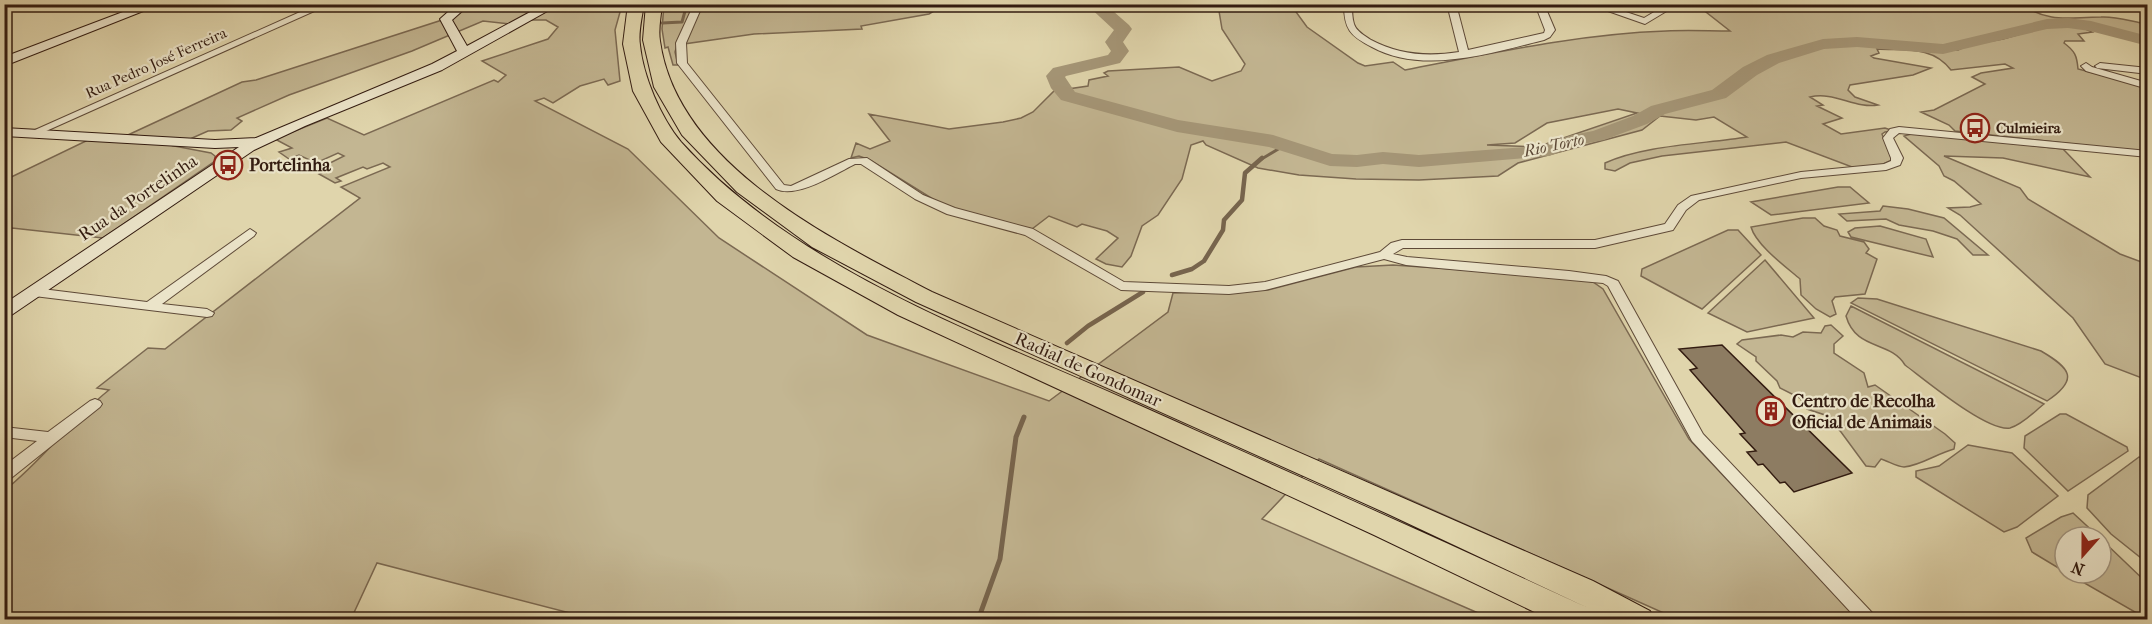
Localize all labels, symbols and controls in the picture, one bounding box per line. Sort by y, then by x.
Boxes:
street label: Rua Pedro José Ferreira [82,23,231,102]
bus stop icon: Culmieira [1959,112,1991,144]
place label: Culmieira [1996,119,2062,137]
water label: Rio Torto [1521,129,1586,161]
bus stop icon: Portelinha [212,149,244,181]
street label: Rua da Portelinha [75,150,202,246]
place label: Portelinha [249,155,331,176]
street label: Radial de Gondomar [1011,328,1165,412]
place label: Centro de Recolha Oficial de Animais [1792,391,1936,433]
building icon: Centro de Recolha Oficial de Animais [1755,395,1787,427]
north arrow [2053,525,2113,585]
text: N [2068,557,2087,580]

